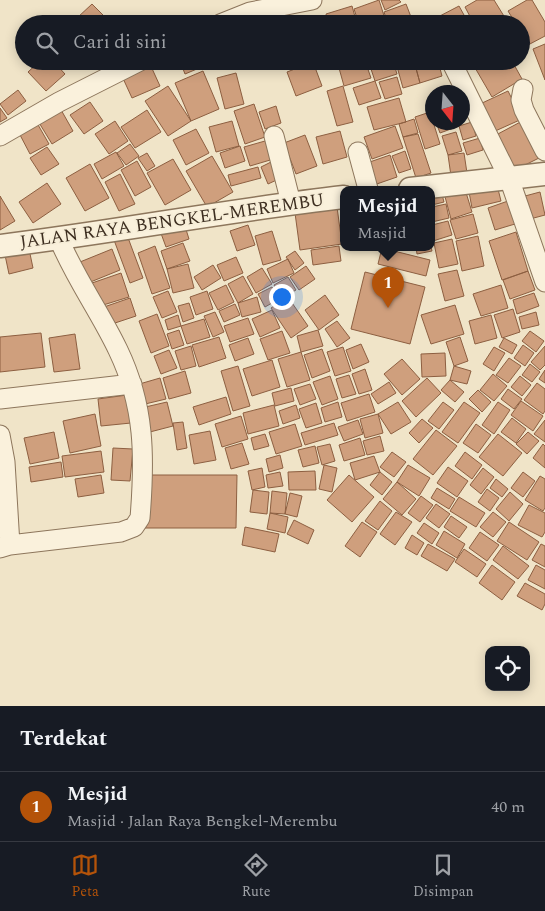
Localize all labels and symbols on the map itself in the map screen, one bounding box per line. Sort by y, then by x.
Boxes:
north arrow [425,85,470,130]
street label: JALAN RAYA BENGKEL-MEREMBU [18,186,326,256]
pin: 1 [372,267,404,308]
your location [269,284,295,310]

